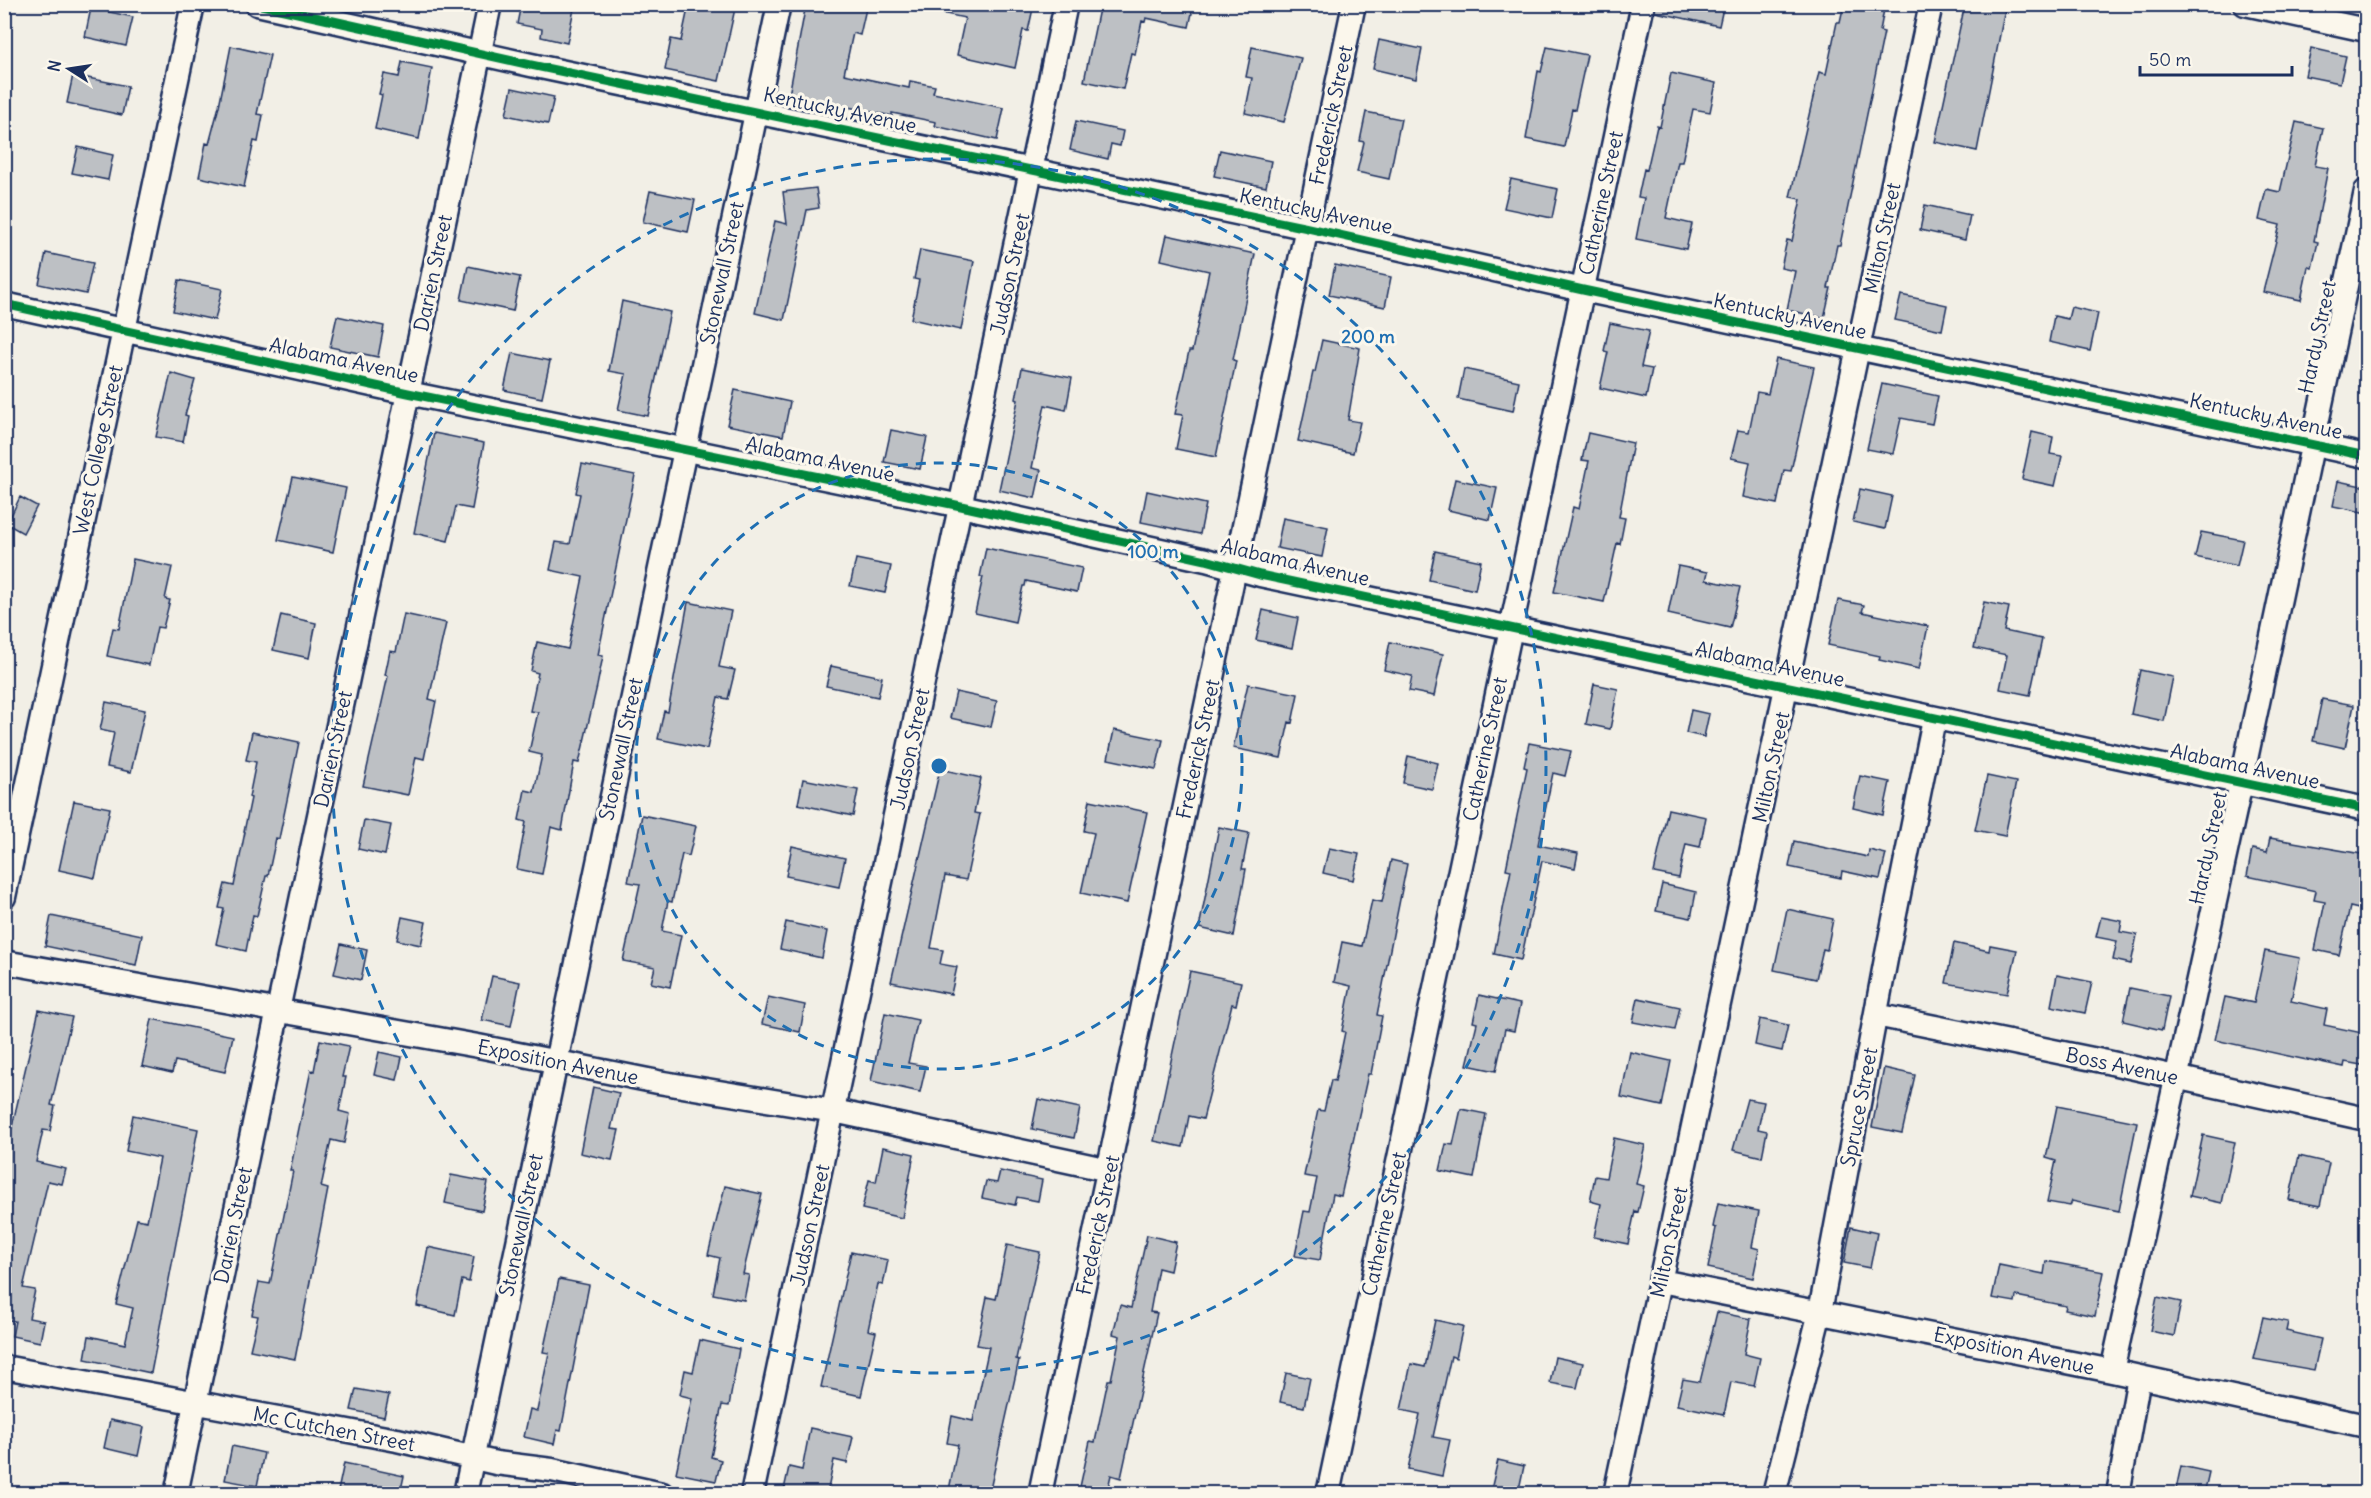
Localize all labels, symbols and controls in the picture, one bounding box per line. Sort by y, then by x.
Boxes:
north arrow [39,39,99,99]
scale bar [2140,39,2292,77]
street label: Frederick Street [1303,42,1358,187]
text: 50 m [2149,48,2191,71]
text: N [43,58,65,73]
street label: Kentucky Avenue [761,81,919,138]
street label: Catherine Street [1573,128,1628,277]
street label: Milton Street [1858,180,1906,296]
street label: Kentucky Avenue [1237,182,1395,239]
street label: Stonewall Street [694,199,749,347]
street label: Judson Street [984,211,1035,337]
street label: Darien Street [408,212,457,334]
street label: Hardy Street [2292,278,2341,396]
street label: Kentucky Avenue [1711,287,1869,344]
text: 200 m [1341,325,1395,348]
street label: Alabama Avenue [267,331,421,388]
street label: West College Street [67,363,128,537]
street label: Kentucky Avenue [2187,387,2345,444]
street label: Alabama Avenue [743,430,897,487]
street label: Alabama Avenue [1218,532,1372,591]
text: 100 m [1128,540,1179,563]
street label: Alabama Avenue [1693,635,1847,692]
street label: Catherine Street [1457,674,1512,823]
street label: Stonewall Street [593,675,648,823]
street label: Frederick Street [1170,676,1225,821]
street label: Judson Street [884,686,935,812]
street label: Darien Street [308,688,357,810]
street label: Milton Street [1747,709,1795,825]
street label: Alabama Avenue [2168,737,2322,794]
centre of rings [929,756,949,776]
street label: Hardy Street [2183,789,2232,907]
street label: Exposition Avenue [475,1034,641,1089]
street label: Boss Avenue [2064,1041,2181,1090]
street label: Spruce Street [1835,1045,1882,1169]
street label: Catherine Street [1356,1149,1411,1298]
street label: Stonewall Street [493,1151,548,1299]
street label: Frederick Street [1070,1152,1125,1297]
street label: Judson Street [784,1162,835,1288]
street label: Darien Street [208,1164,257,1286]
street label: Milton Street [1645,1184,1693,1300]
street label: Exposition Avenue [1932,1321,2097,1380]
street label: Mc Cutchen Street [251,1401,417,1457]

